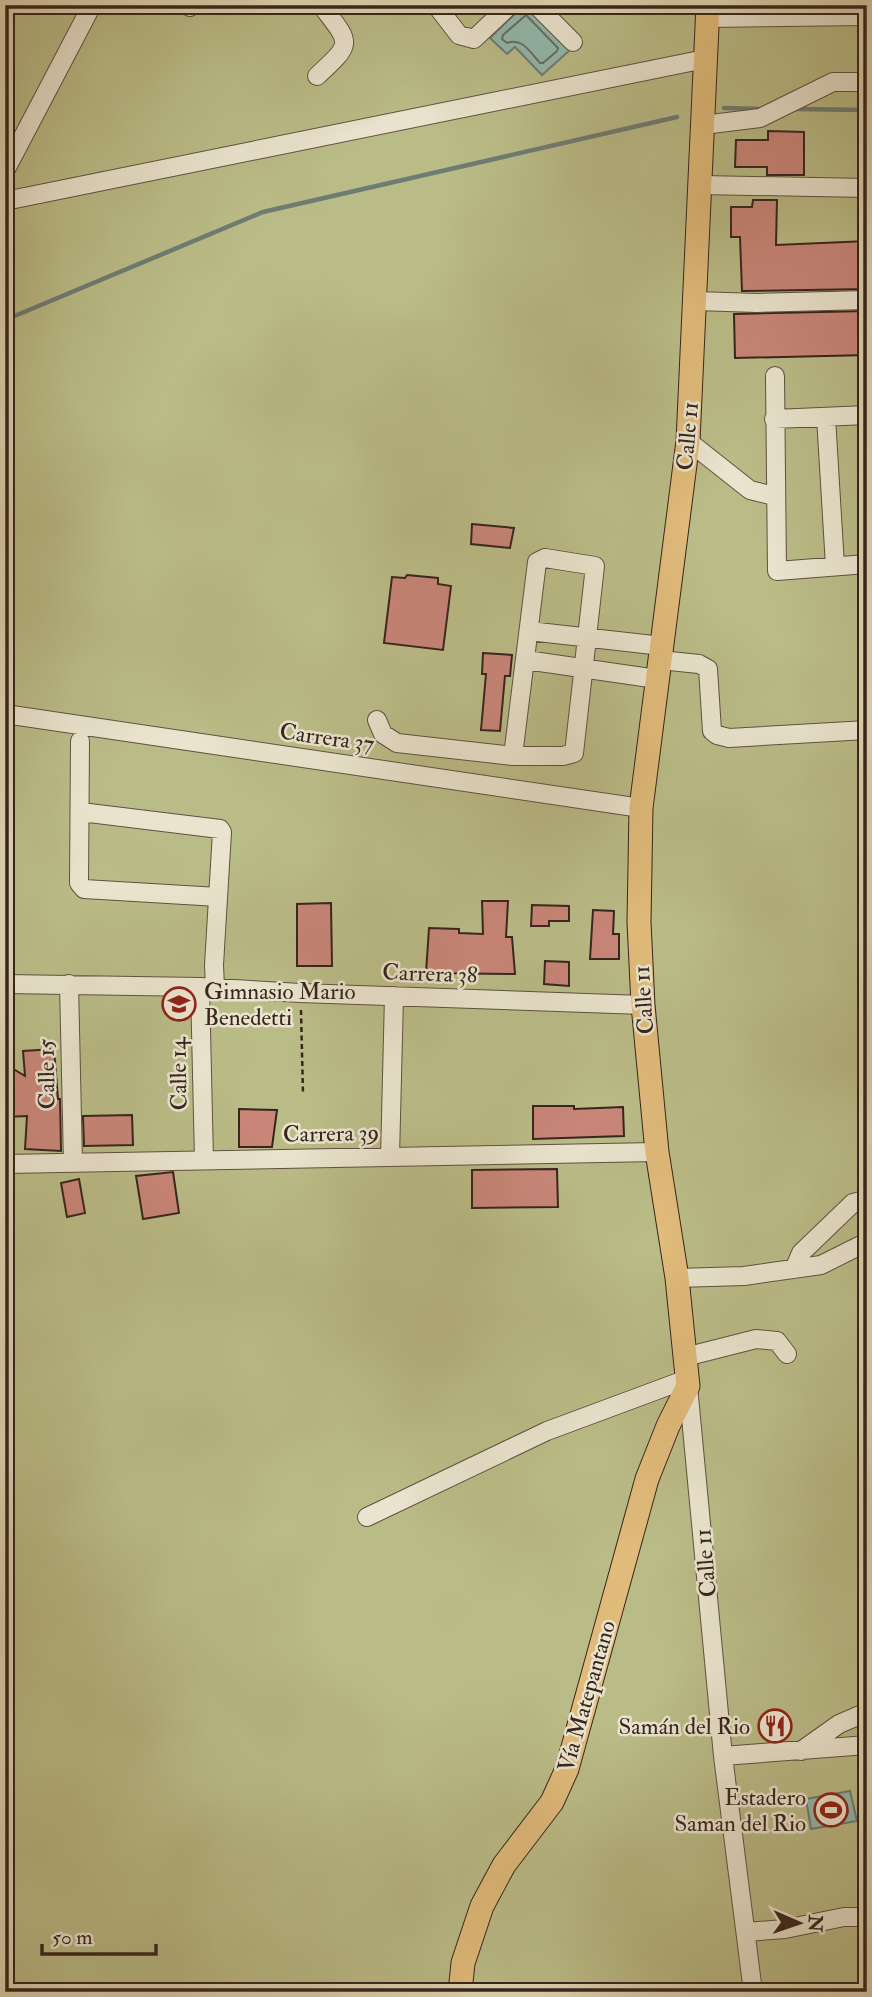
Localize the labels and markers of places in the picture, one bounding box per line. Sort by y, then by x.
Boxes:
place label: Gimnasio Mario Benedetti [204,977,356,1032]
school or university icon: Gimnasio Mario Benedetti [160,985,198,1023]
restaurant icon: Samán del Rio [756,1707,794,1745]
place label: Samán del Rio [619,1712,750,1741]
place label: Estadero Saman del Rio [675,1783,806,1838]
sports icon: Estadero Saman del Rio [812,1791,850,1829]

